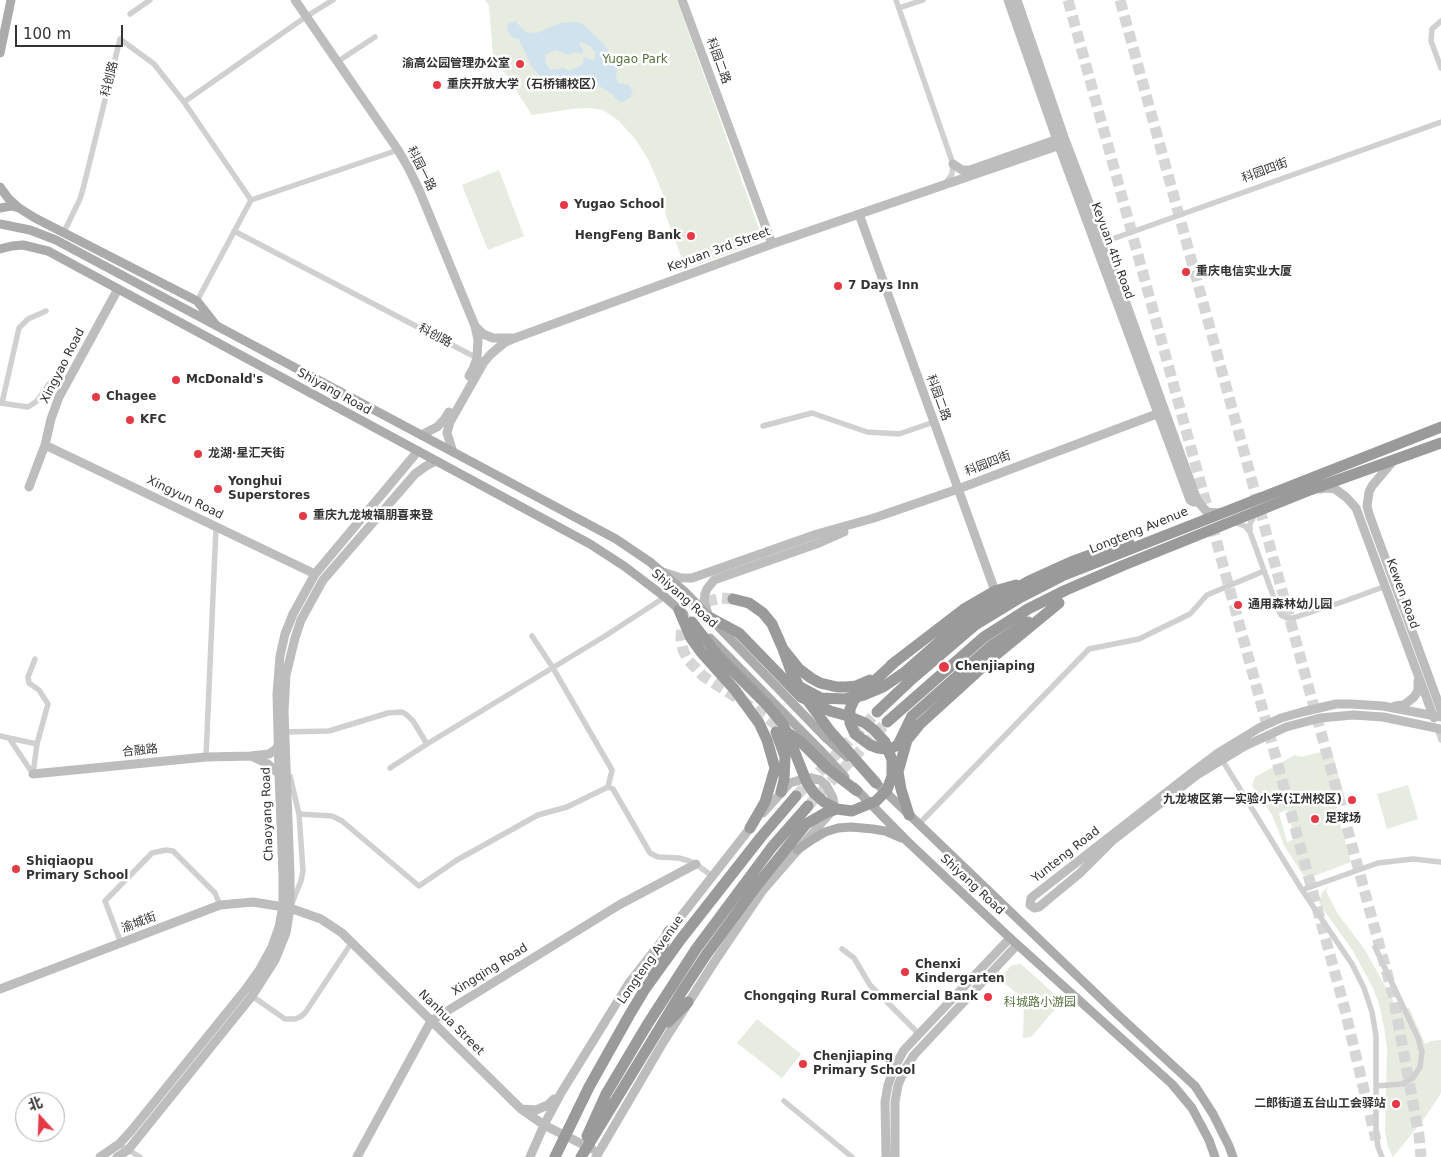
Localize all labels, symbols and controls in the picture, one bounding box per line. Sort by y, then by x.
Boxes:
scale bar [18,15,125,47]
text: 100 m [23,25,71,43]
street label: 科园二路 [703,36,733,86]
park label: Yugao Park [602,53,668,67]
place label: 渝高公园管理办公室 [402,57,510,71]
marker: 渝高公园管理办公室 [514,58,526,70]
street label: 科创路 [99,60,121,98]
place label: 重庆开放大学（石桥铺校区） [447,78,603,92]
marker: 重庆开放大学（石桥铺校区） [431,79,443,91]
street label: 科园一路 [404,144,438,194]
street label: 科园四街 [1240,156,1290,186]
place label: Yugao School [574,198,664,212]
marker: Yugao School [558,199,570,211]
street label: Keyuan 4th Road [1088,201,1136,301]
street label: Keyuan 3rd Street [666,225,772,275]
place label: HengFeng Bank [575,229,681,243]
marker: HengFeng Bank [685,230,697,242]
place label: 重庆电信实业大厦 [1196,265,1292,279]
marker: 重庆电信实业大厦 [1180,266,1192,278]
place label: 7 Days Inn [848,279,919,293]
marker: 7 Days Inn [832,280,844,292]
street label: 科创路 [416,321,454,351]
street label: Xingyao Road [38,326,88,406]
street label: Shiyang Road [295,366,373,418]
place label: McDonald's [186,373,263,387]
street label: 科园二路 [923,373,953,423]
marker: McDonald's [170,374,182,386]
place label: Chagee [106,390,156,404]
marker: Chagee [90,391,102,403]
place label: KFC [140,413,166,427]
marker: KFC [124,414,136,426]
place label: 龙湖·星汇天街 [208,447,285,461]
marker: 龙湖·星汇天街 [192,448,204,460]
street label: 科园四街 [963,449,1013,479]
street label: Xingyun Road [145,473,225,523]
place label: Yonghui Superstores [228,475,310,503]
marker: Yonghui Superstores [212,483,224,495]
street label: Longteng Avenue [1088,505,1190,557]
place label: 重庆九龙坡福朋喜来登 [313,509,433,523]
marker: 重庆九龙坡福朋喜来登 [297,510,309,522]
street label: Kewen Road [1383,557,1421,631]
street label: Shiyang Road [648,567,720,631]
place label: 通用森林幼儿园 [1248,598,1332,612]
marker: 通用森林幼儿园 [1232,599,1244,611]
marker: Chenjiaping [937,660,951,674]
place label: Chenjiaping [955,660,1035,674]
street label: 合融路 [121,742,159,760]
street label: Chaoyang Road [259,767,277,861]
place label: 九龙坡区第一实验小学(江州校区) [1163,793,1342,807]
marker: 九龙坡区第一实验小学(江州校区) [1346,794,1358,806]
place label: 足球场 [1325,812,1361,826]
marker: 足球场 [1309,813,1321,825]
street label: Yunteng Road [1029,824,1103,886]
street label: Shiyang Road [937,852,1007,918]
place label: Shiqiaopu Primary School [26,855,128,883]
marker: Shiqiaopu Primary School [10,863,22,875]
street label: 渝城街 [120,910,158,936]
street label: Longteng Avenue [615,913,687,1007]
street label: Xingqing Road [449,941,531,999]
place label: Chenxi Kindergarten [915,958,1005,986]
marker: Chenxi Kindergarten [899,966,911,978]
street label: Nanhua Street [415,987,487,1059]
place label: Chongqing Rural Commercial Bank [744,990,978,1004]
marker: Chongqing Rural Commercial Bank [982,991,994,1003]
park label: 科城路小游园 [1004,996,1076,1010]
place label: Chenjiaping Primary School [813,1050,915,1078]
marker: Chenjiaping Primary School [797,1058,809,1070]
north arrow [15,1092,65,1142]
text: 北 [26,1094,45,1114]
place label: 二郎街道五台山工会驿站 [1254,1097,1386,1111]
marker: 二郎街道五台山工会驿站 [1390,1098,1402,1110]

